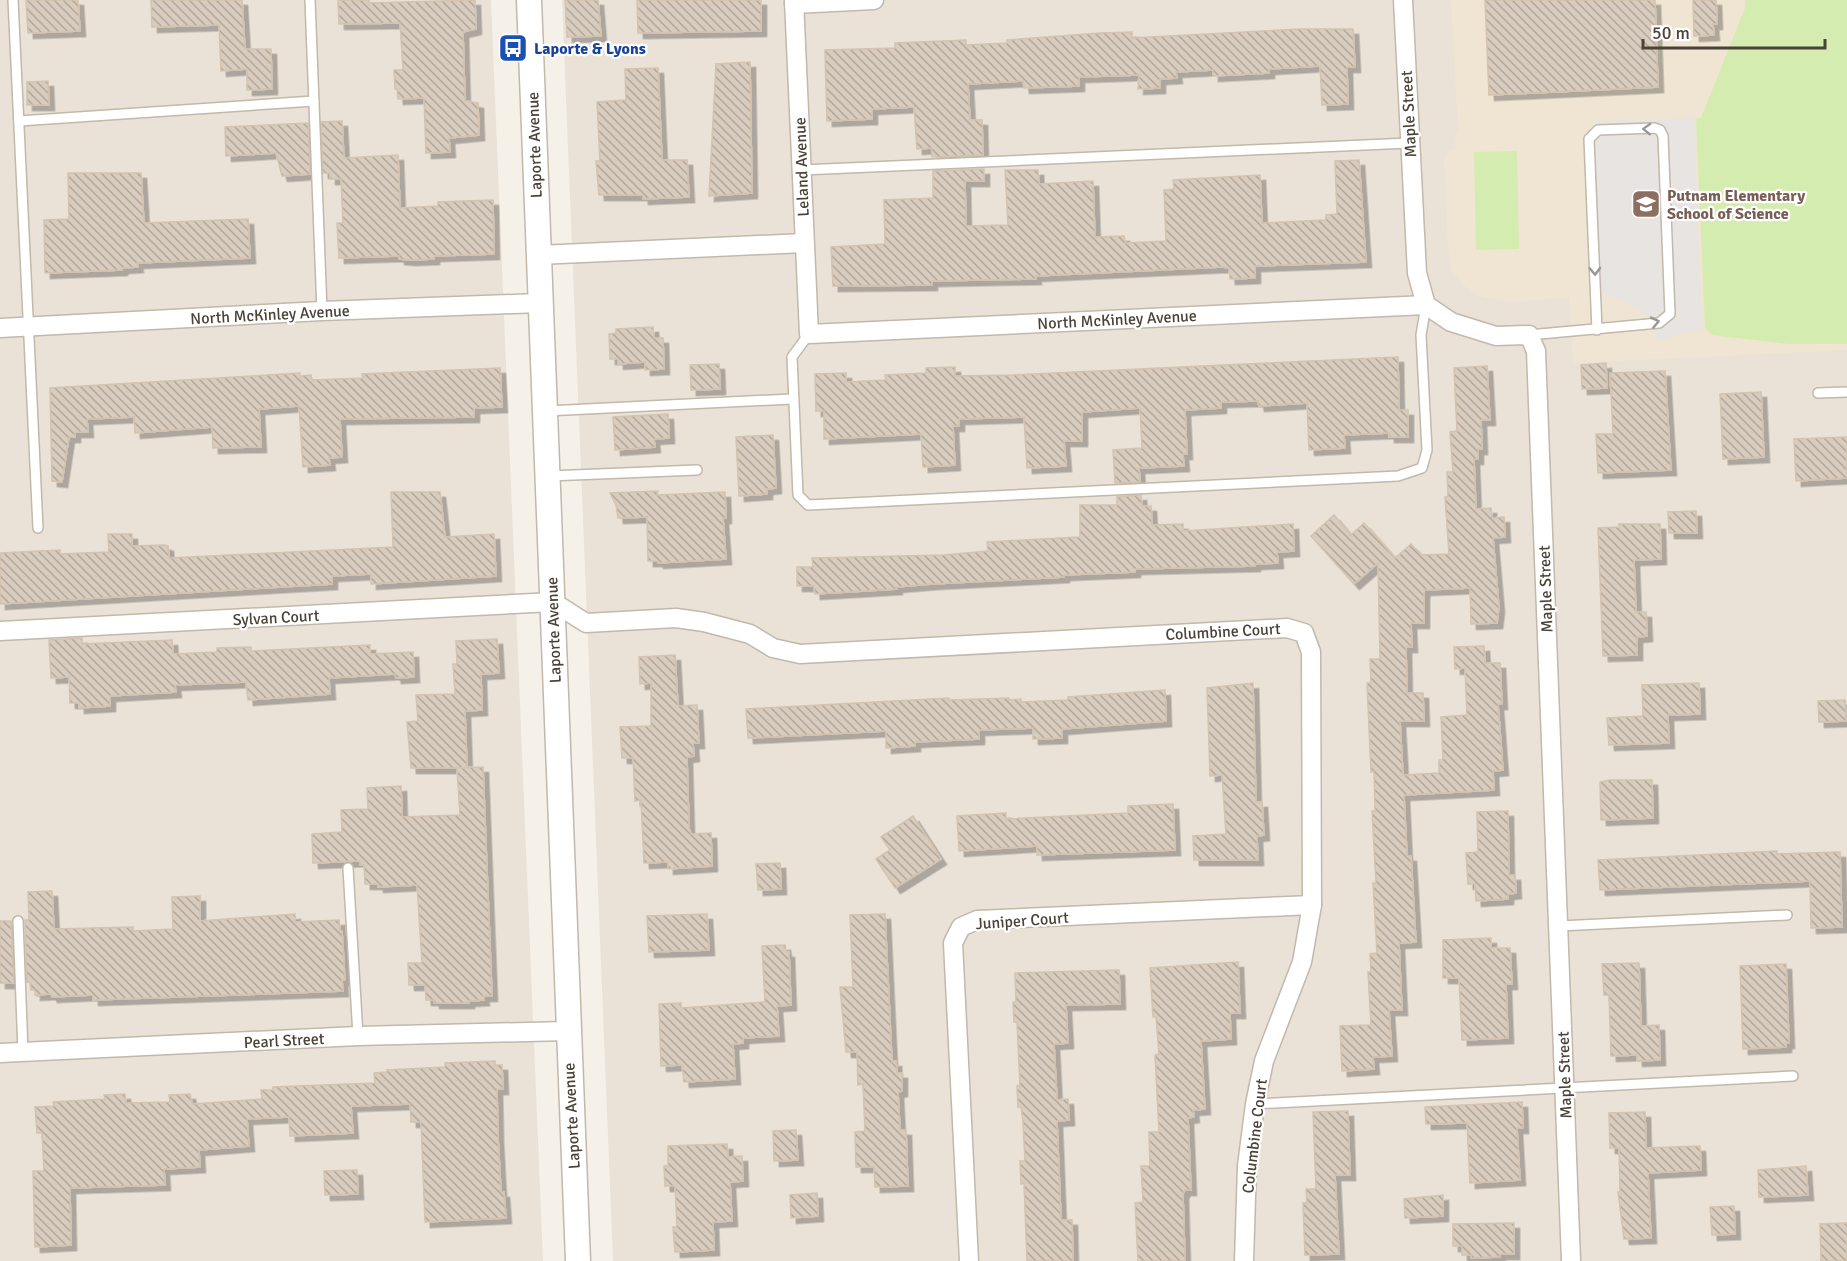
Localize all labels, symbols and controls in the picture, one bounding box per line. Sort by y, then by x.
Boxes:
scale bar [1643,12,1824,50]
text: 50 m [1652,22,1690,44]
bus stop icon: Laporte & Lyons [497,32,529,64]
place label: Laporte & Lyons [534,39,646,59]
street label: Maple Street [1397,69,1421,158]
street label: Laporte Avenue [523,91,547,198]
street label: Leland Avenue [790,117,814,217]
one-way arrow [1643,122,1652,135]
place label: Putnam Elementary School of Science [1667,186,1805,224]
school or university icon: Putnam Elementary School of Science [1630,188,1662,220]
one-way arrow [1588,266,1601,275]
street label: North McKinley Avenue [190,301,350,329]
street label: North McKinley Avenue [1037,306,1197,334]
one-way arrow [1650,317,1660,330]
street label: Maple Street [1534,545,1558,633]
street label: Laporte Avenue [542,576,566,683]
street label: Sylvan Court [232,606,320,630]
street label: Columbine Court [1165,619,1282,645]
street label: Juniper Court [975,908,1070,934]
street label: Pearl Street [243,1029,325,1053]
street label: Maple Street [1553,1031,1577,1119]
street label: Laporte Avenue [559,1062,585,1170]
street label: Columbine Court [1238,1077,1272,1195]

